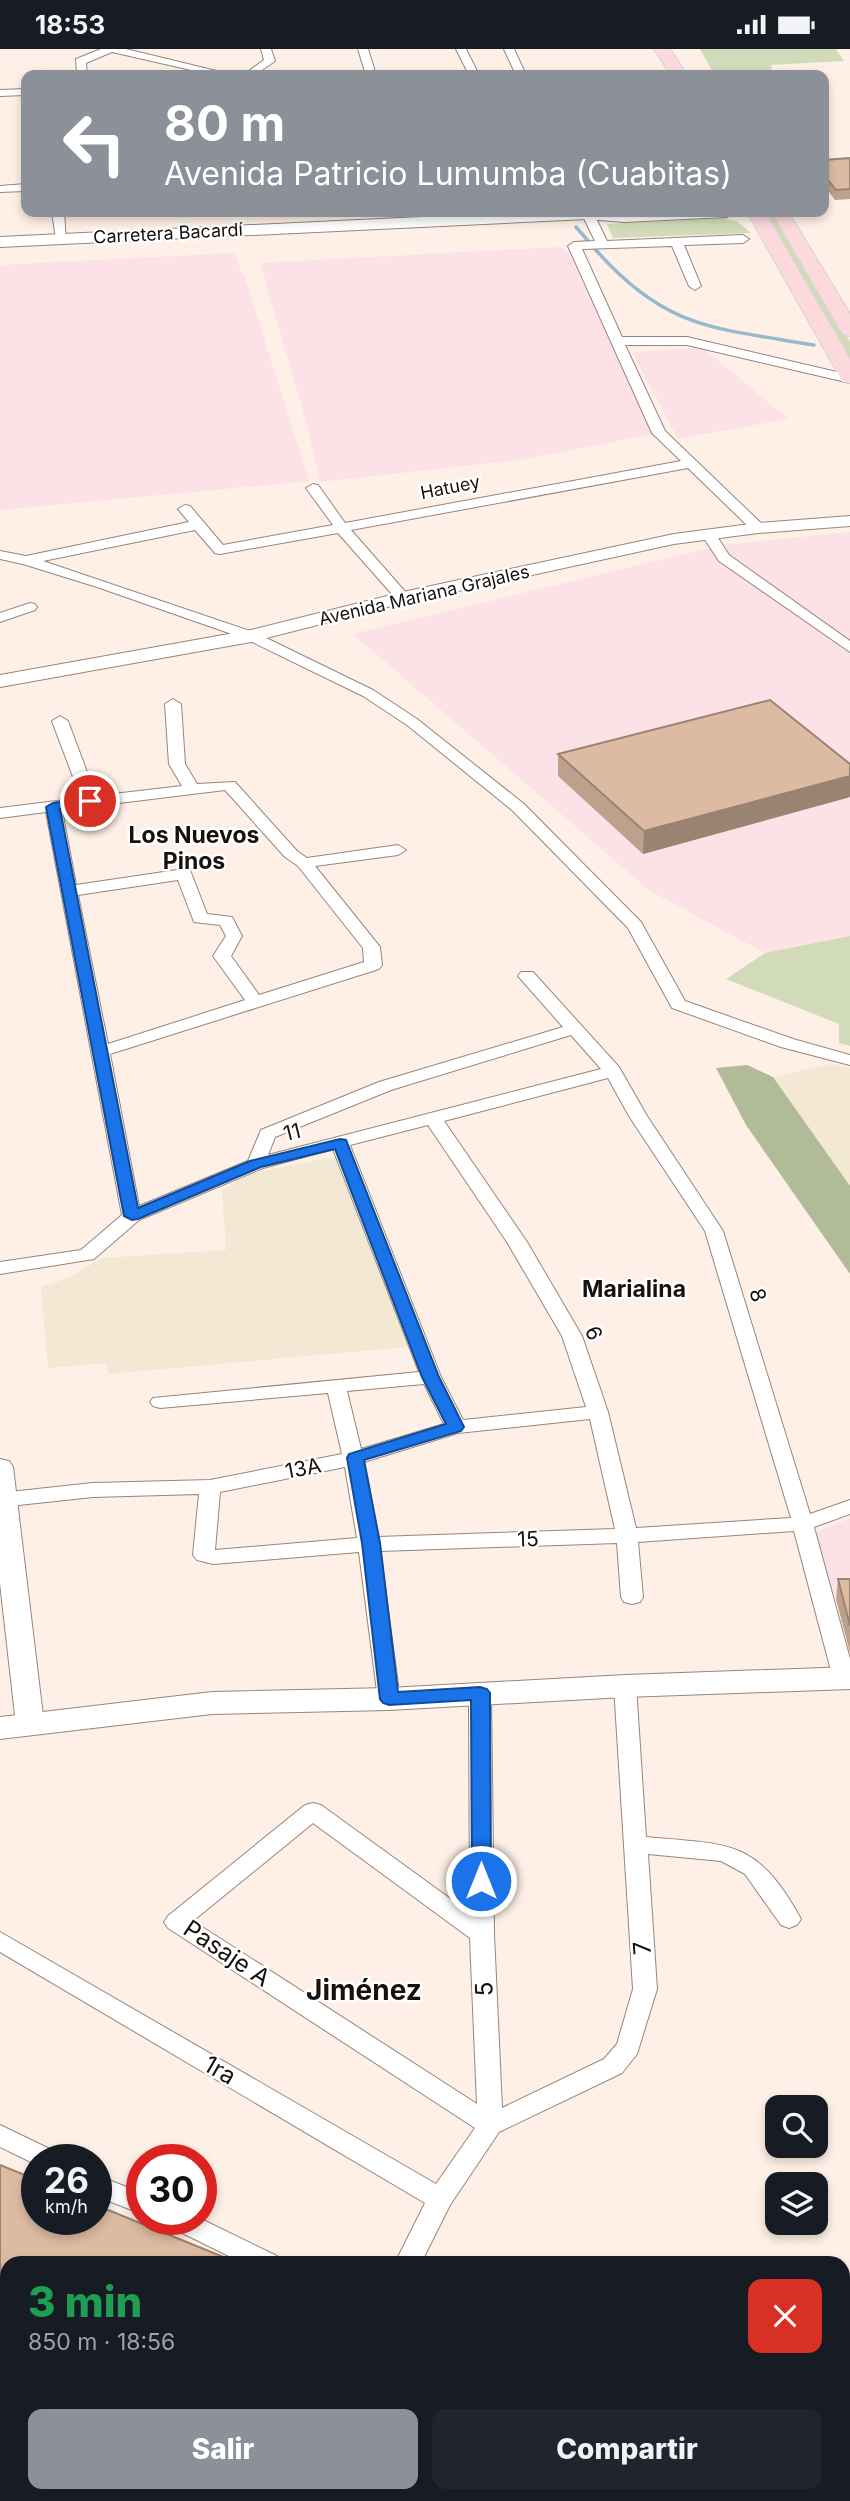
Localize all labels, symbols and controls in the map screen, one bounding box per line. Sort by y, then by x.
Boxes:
text: 18:53 [35,9,105,40]
text: 80 m [164,94,285,153]
icon: left [49,98,140,189]
text: Avenida Patricio Lumumba (Cuabitas) [164,154,732,193]
street label: Carretera Bacardí [93,219,244,247]
street label: Hatuey [418,471,482,503]
street label: Avenida Mariana Grajales [317,561,531,629]
pin [60,771,120,831]
icon: arrive [71,782,109,820]
district label: Los Nuevos Pinos [129,821,260,875]
street label: 11 [281,1118,303,1146]
district label: Marialina [582,1275,686,1303]
street label: 8 [744,1285,772,1305]
street label: 6 [580,1322,608,1344]
street label: 13A [283,1452,323,1484]
street label: 15 [517,1526,539,1552]
position arrow [444,1844,518,1918]
street label: Pasaje A [178,1914,276,1992]
street label: 7 [627,1940,657,1956]
district label: Jiménez [306,1973,422,2007]
street label: 5 [469,1981,499,1997]
street label: 1ra [199,2049,241,2091]
map controls [765,2095,828,2235]
button: search [765,2095,828,2158]
speed limit sign: 30 [126,2144,217,2235]
text: 26 [44,2159,89,2201]
button: layers [765,2172,828,2235]
text: km/h [45,2196,88,2217]
text: 3 min [28,2276,142,2327]
button: close [748,2279,822,2353]
text: 850 m · 18:56 [28,2328,175,2356]
button: Salir [28,2409,418,2489]
button: Compartir [432,2409,822,2489]

